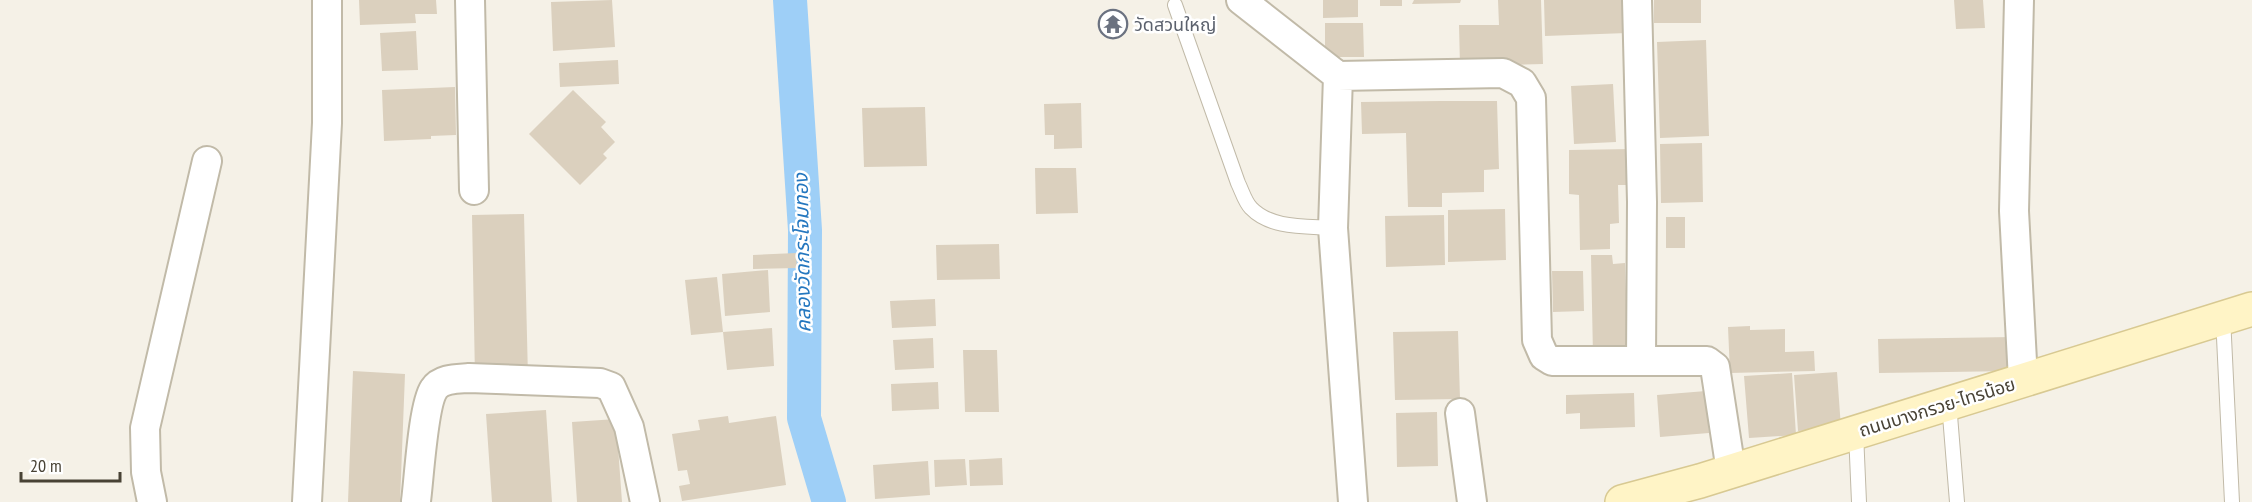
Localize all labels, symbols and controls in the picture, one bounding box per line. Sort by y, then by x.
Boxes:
temple icon: วัดสวนใหญ่ [1097,8,1129,40]
place label: วัดสวนใหญ่ [1134,13,1216,36]
water label: คลองวัดกระโจมทอง [788,172,816,333]
street label: ถนนบางกรวย-ไทรน้อย [1856,372,2018,442]
scale bar [21,445,120,483]
text: 20 m [30,454,62,477]

